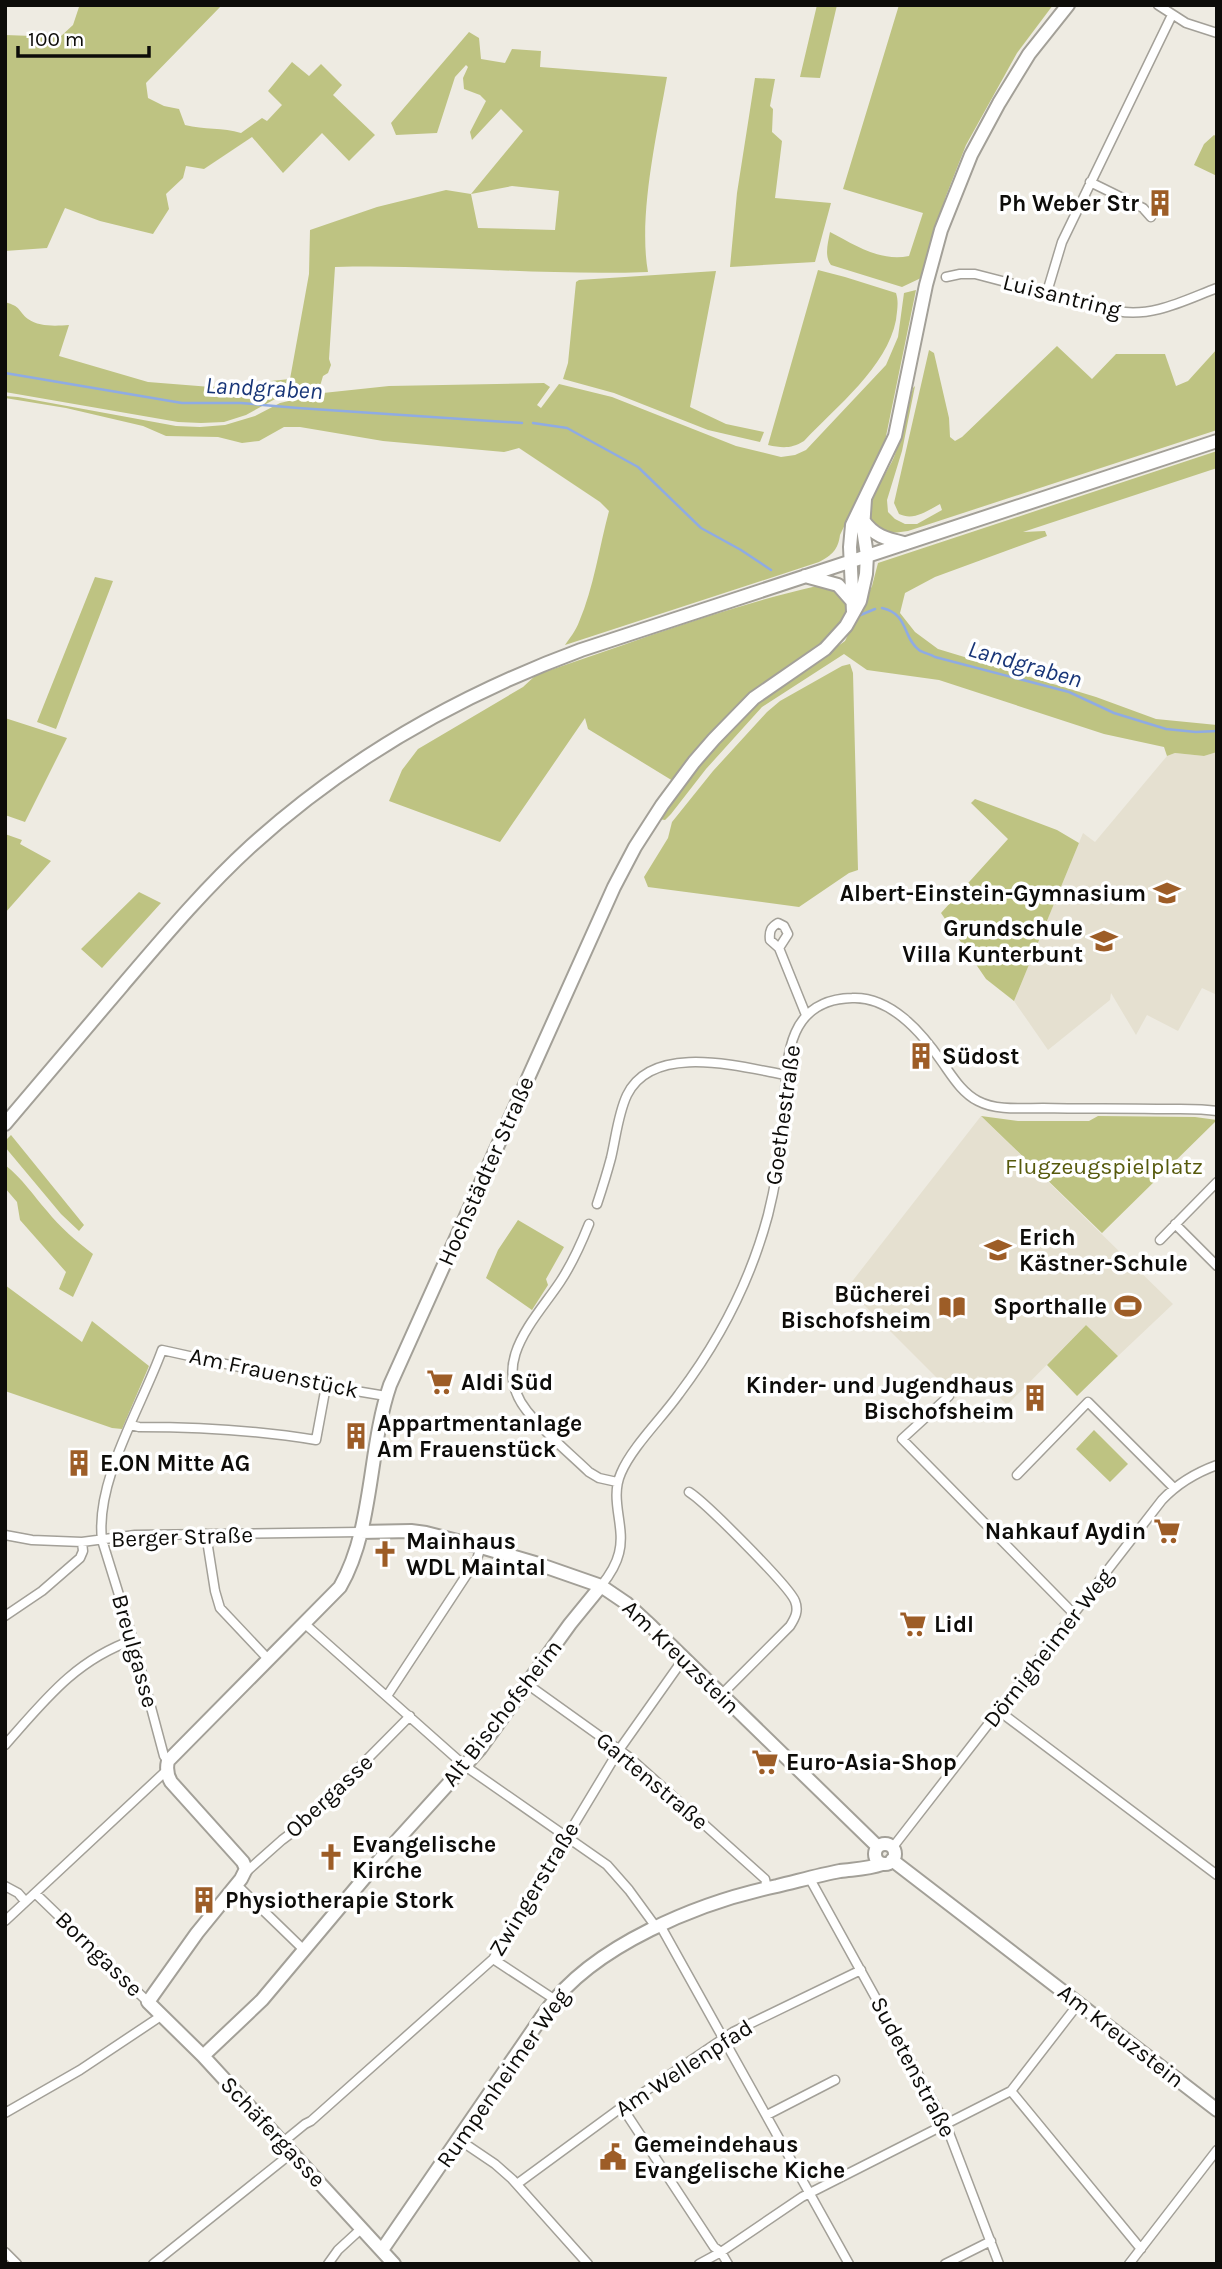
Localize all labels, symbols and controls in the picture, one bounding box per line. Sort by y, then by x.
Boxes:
scale bar [18,14,149,58]
text: 100 m [28,27,85,51]
building icon: Ph Weber Str [1145,188,1175,218]
place label: Ph Weber Str [999,190,1139,217]
street label: Luisantring [1000,268,1124,324]
water label: Landgraben [205,371,323,405]
water label: Landgraben [965,634,1085,694]
school or university icon: Albert-Einstein-Gymnasium [1152,878,1182,908]
place label: Albert-Einstein-Gymnasium [840,880,1146,907]
place label: Grundschule Villa Kunterbunt [902,915,1083,968]
school or university icon: Grundschule Villa Kunterbunt [1089,926,1119,956]
building icon: Südost [906,1041,936,1071]
street label: Goethestraße [760,1043,806,1187]
place label: Südost [942,1043,1019,1070]
street label: Hochstädter Straße [432,1072,540,1270]
park label: Flugzeugspielplatz [1005,1153,1203,1180]
place label: Erich Kästner-Schule [1019,1224,1188,1277]
school or university icon: Erich Kästner-Schule [983,1235,1013,1265]
place label: Bücherei Bischofsheim [781,1281,931,1334]
sports icon: Sporthalle [1113,1291,1143,1321]
library icon: Bücherei Bischofsheim [937,1292,967,1322]
place label: Sporthalle [993,1293,1107,1320]
street label: Am Frauenstück [187,1342,361,1404]
supermarket icon: Aldi Süd [425,1367,455,1397]
place label: Aldi Süd [461,1369,553,1396]
place label: Kinder- und Jugendhaus Bischofsheim [746,1372,1014,1425]
building icon: Kinder- und Jugendhaus Bischofsheim [1020,1383,1050,1413]
place label: Appartmentanlage Am Frauenstück [377,1410,582,1463]
building icon: Appartmentanlage Am Frauenstück [341,1421,371,1451]
building icon: E.ON Mitte AG [64,1448,94,1478]
place label: E.ON Mitte AG [100,1450,250,1477]
supermarket icon: Nahkauf Aydin [1152,1516,1182,1546]
place label: Nahkauf Aydin [985,1518,1146,1545]
street label: Berger Straße [111,1521,253,1553]
place label: Mainhaus WDL Maintal [406,1528,546,1581]
church icon: Mainhaus WDL Maintal [370,1539,400,1569]
street label: Dörnigheimer Weg [978,1563,1118,1733]
street label: Breulgasse [106,1591,164,1711]
street label: Am Kreuzstein [617,1594,745,1720]
supermarket icon: Lidl [898,1609,928,1639]
place label: Lidl [934,1611,974,1638]
street label: Alt Bischofsheim [436,1634,568,1792]
street label: Gartenstraße [591,1726,713,1836]
supermarket icon: Euro-Asia-Shop [750,1747,780,1777]
street label: Obergasse [280,1749,378,1843]
place label: Euro-Asia-Shop [786,1749,957,1776]
street label: Zwingerstraße [483,1817,585,1961]
place label: Evangelische Kirche [352,1831,496,1884]
church icon: Evangelische Kirche [316,1842,346,1872]
building icon: Physiotherapie Stork [189,1885,219,1915]
place label: Physiotherapie Stork [225,1887,454,1914]
street label: Borngasse [50,1906,148,2002]
street label: Am Kreuzstein [1053,1978,1189,2094]
street label: Rumpenheimer Weg [431,1983,575,2173]
street label: Sudetenstraße [865,1992,961,2142]
street label: Am Wellenpfad [610,2014,758,2122]
street label: Schäfergasse [215,2071,331,2193]
place label: Gemeindehaus Evangelische Kiche [634,2131,845,2184]
public building icon: Gemeindehaus Evangelische Kiche [598,2142,628,2172]

